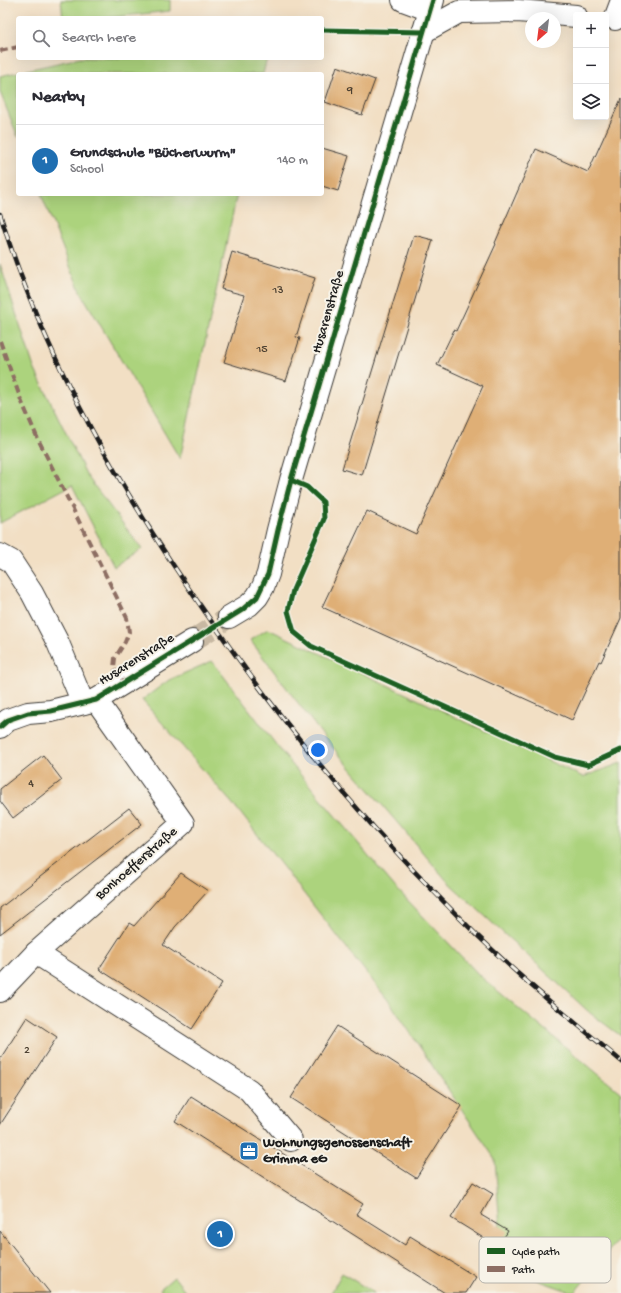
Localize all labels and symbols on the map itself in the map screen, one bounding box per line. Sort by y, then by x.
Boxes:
north arrow [525,12,561,48]
house number: 9 [346,84,353,98]
street label: Husarenstraße [309,268,349,356]
house number: 13 [271,284,284,298]
house number: 15 [255,343,268,357]
street label: Husarenstraße [96,630,178,690]
your location [308,740,328,760]
house number: 4 [28,777,34,791]
street label: Bonhoefferstraße [92,823,182,905]
house number: 2 [24,1044,30,1058]
place label: Wohnungsgenossenschaft Grimma eG [262,1135,412,1168]
office icon: Wohnungsgenossenschaft Grimma eG [238,1140,260,1162]
pin: 1 [207,1219,233,1249]
legend [479,1237,611,1283]
text: Cycle path [512,1247,560,1259]
text: Path [511,1265,535,1277]

